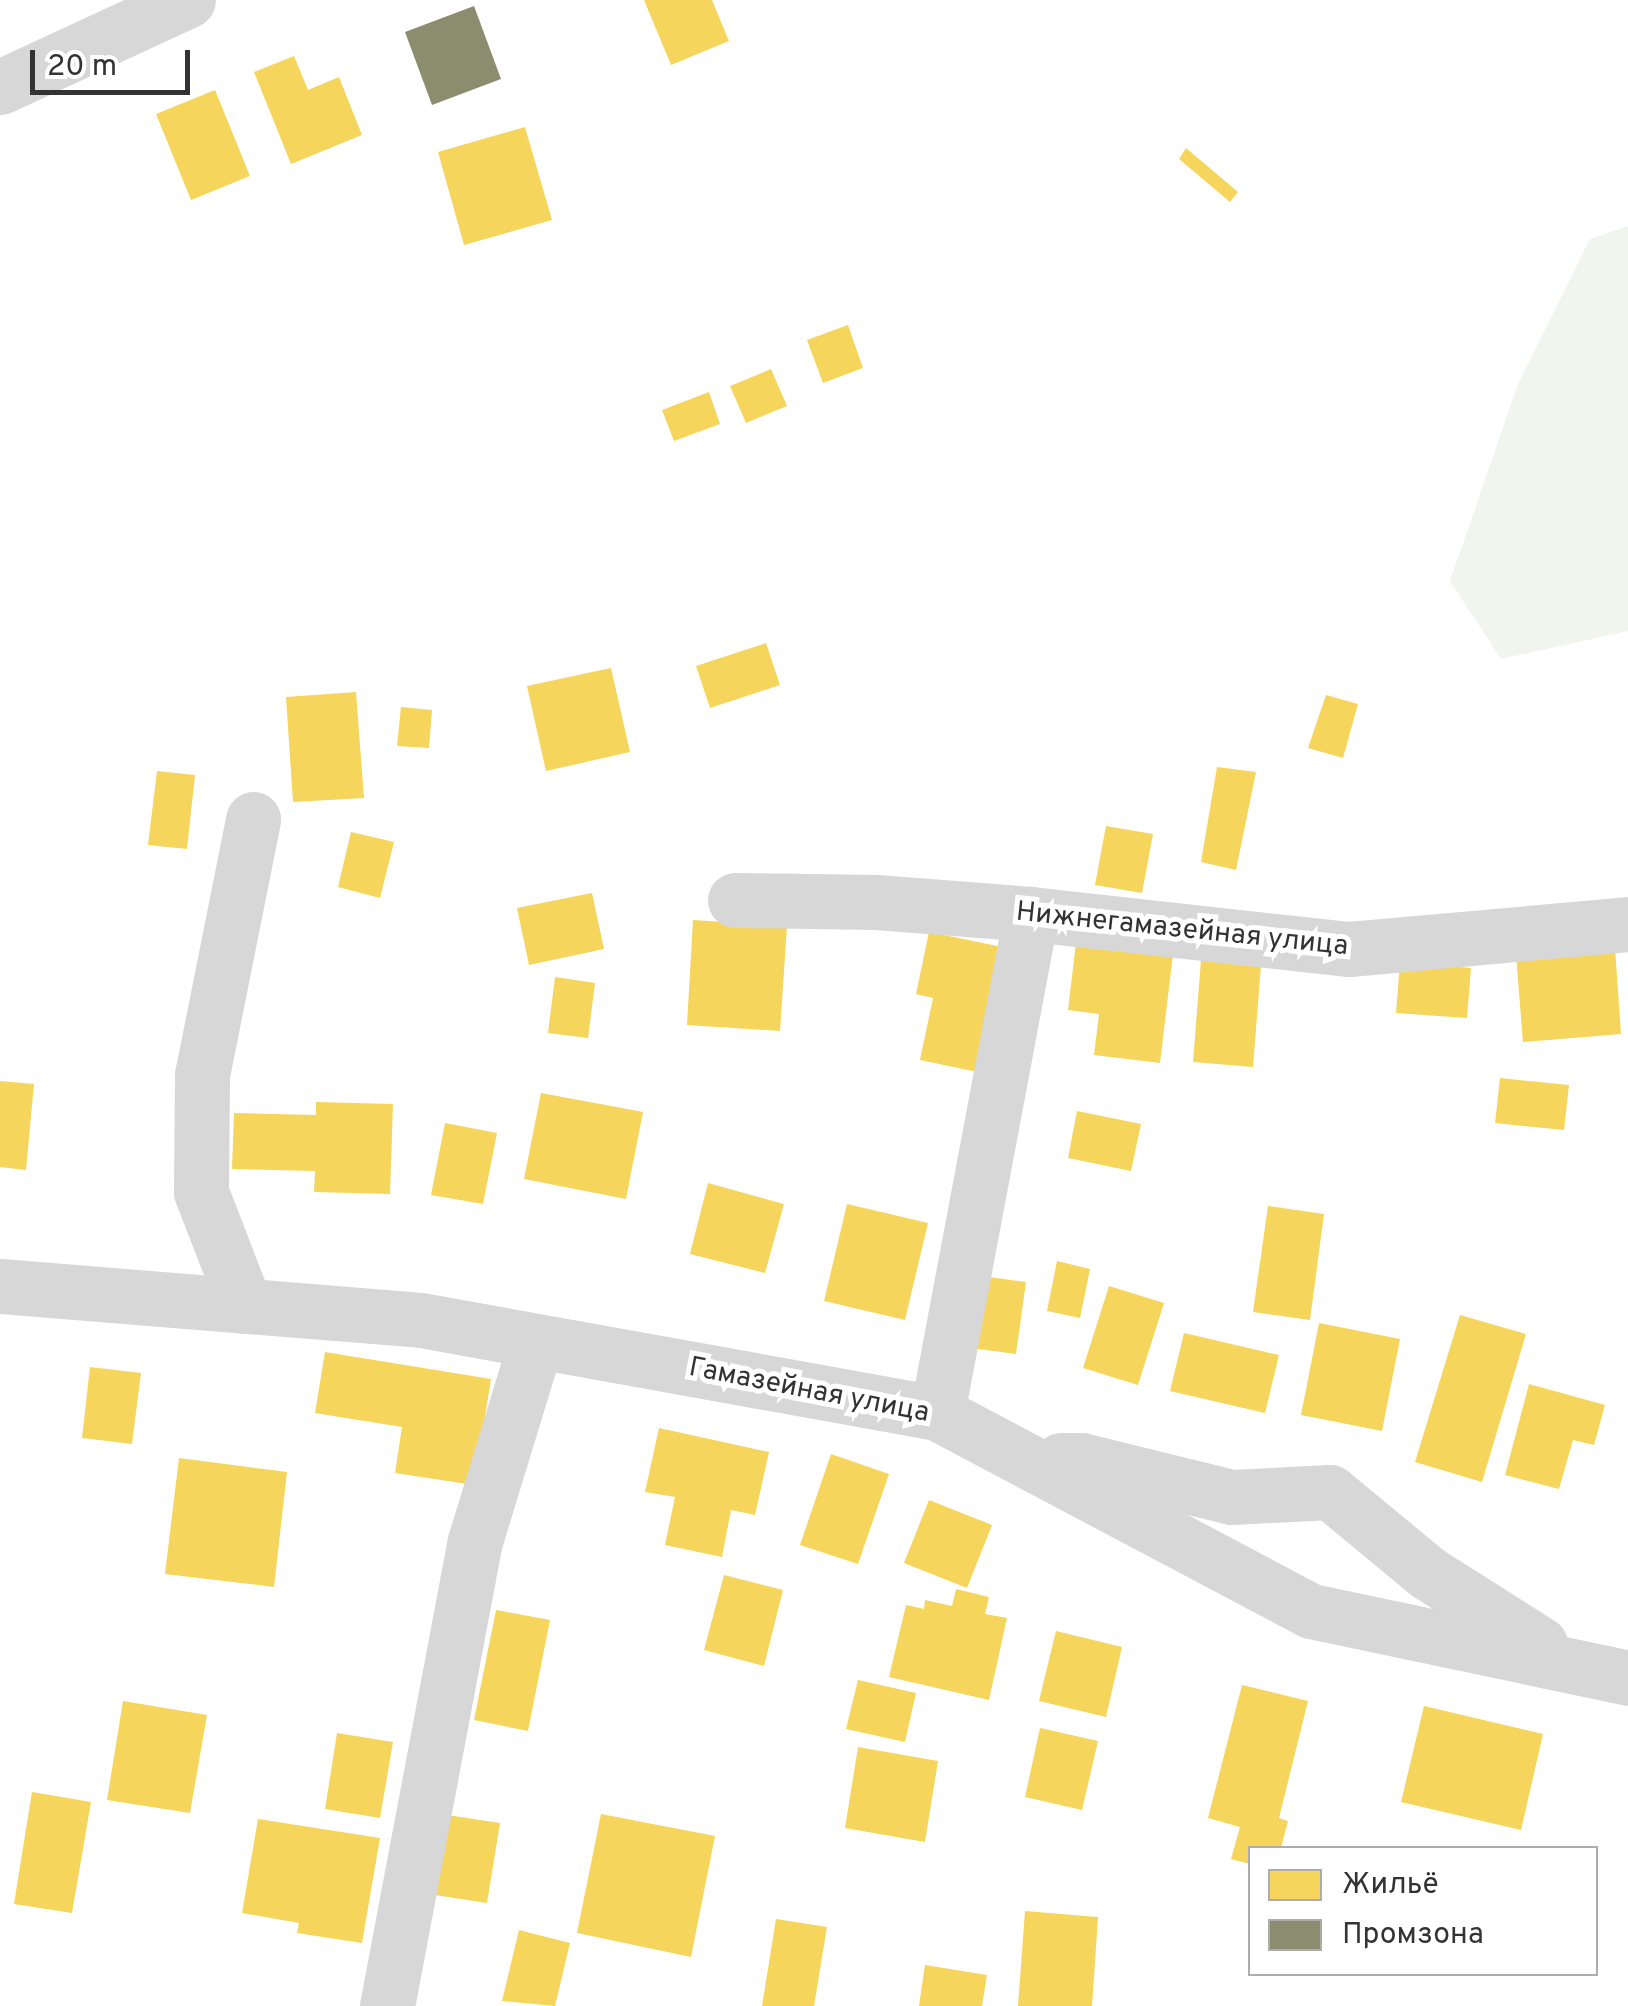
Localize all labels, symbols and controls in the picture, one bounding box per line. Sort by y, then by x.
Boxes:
scale bar [35,30,195,92]
text: 20 m [47,49,117,86]
street label: Нижнегамазейная улица [1014,896,1350,964]
street label: Гамазейная улица [686,1351,932,1431]
legend [1248,1846,1598,1976]
text: Жильё [1342,1867,1439,1904]
text: Промзона [1342,1917,1484,1954]

